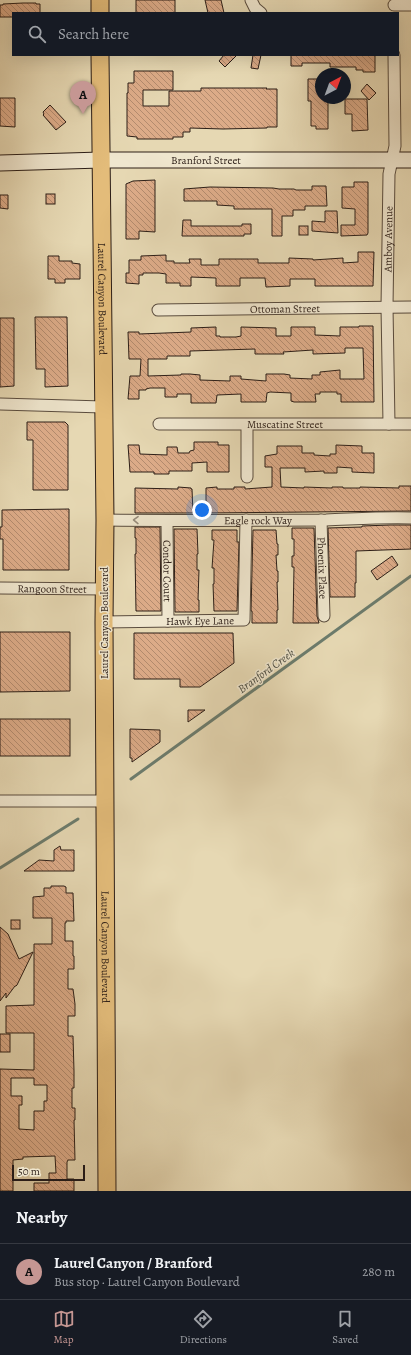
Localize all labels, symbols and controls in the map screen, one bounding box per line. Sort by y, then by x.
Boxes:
search box [12,12,399,56]
icon: search [26,23,48,45]
text: Search here [58,24,129,44]
north arrow [315,68,351,104]
pin: A [70,81,96,114]
street label: Branford Street [171,153,241,168]
street label: Amboy Avenue [381,206,397,273]
street label: Laurel Canyon Boulevard [94,243,110,355]
street label: Ottoman Street [250,301,320,317]
street label: Muscatine Street [247,417,323,432]
your location [192,500,212,520]
street label: Eagle rock Way [224,513,292,528]
one-way arrow [133,516,139,525]
street label: Phoenix Place [314,537,330,599]
street label: Condor Court [159,540,175,602]
street label: Laurel Canyon Boulevard [97,567,112,679]
street label: Rangoon Street [17,581,87,597]
street label: Hawk Eye Lane [166,613,234,629]
water label: Branford Creek [234,645,298,697]
street label: Laurel Canyon Boulevard [97,891,113,1003]
scale bar [12,1163,85,1182]
text: 50 m [18,1164,40,1179]
text: Nearby [16,1206,67,1229]
text: Laurel Canyon / Branford [54,1253,212,1273]
text: A [25,1263,33,1280]
text: 280 m [362,1263,395,1280]
text: Bus stop · Laurel Canyon Boulevard [54,1273,240,1290]
tab: Map [53,1308,75,1347]
tab: Directions [180,1308,227,1347]
tab: Saved [332,1308,358,1347]

